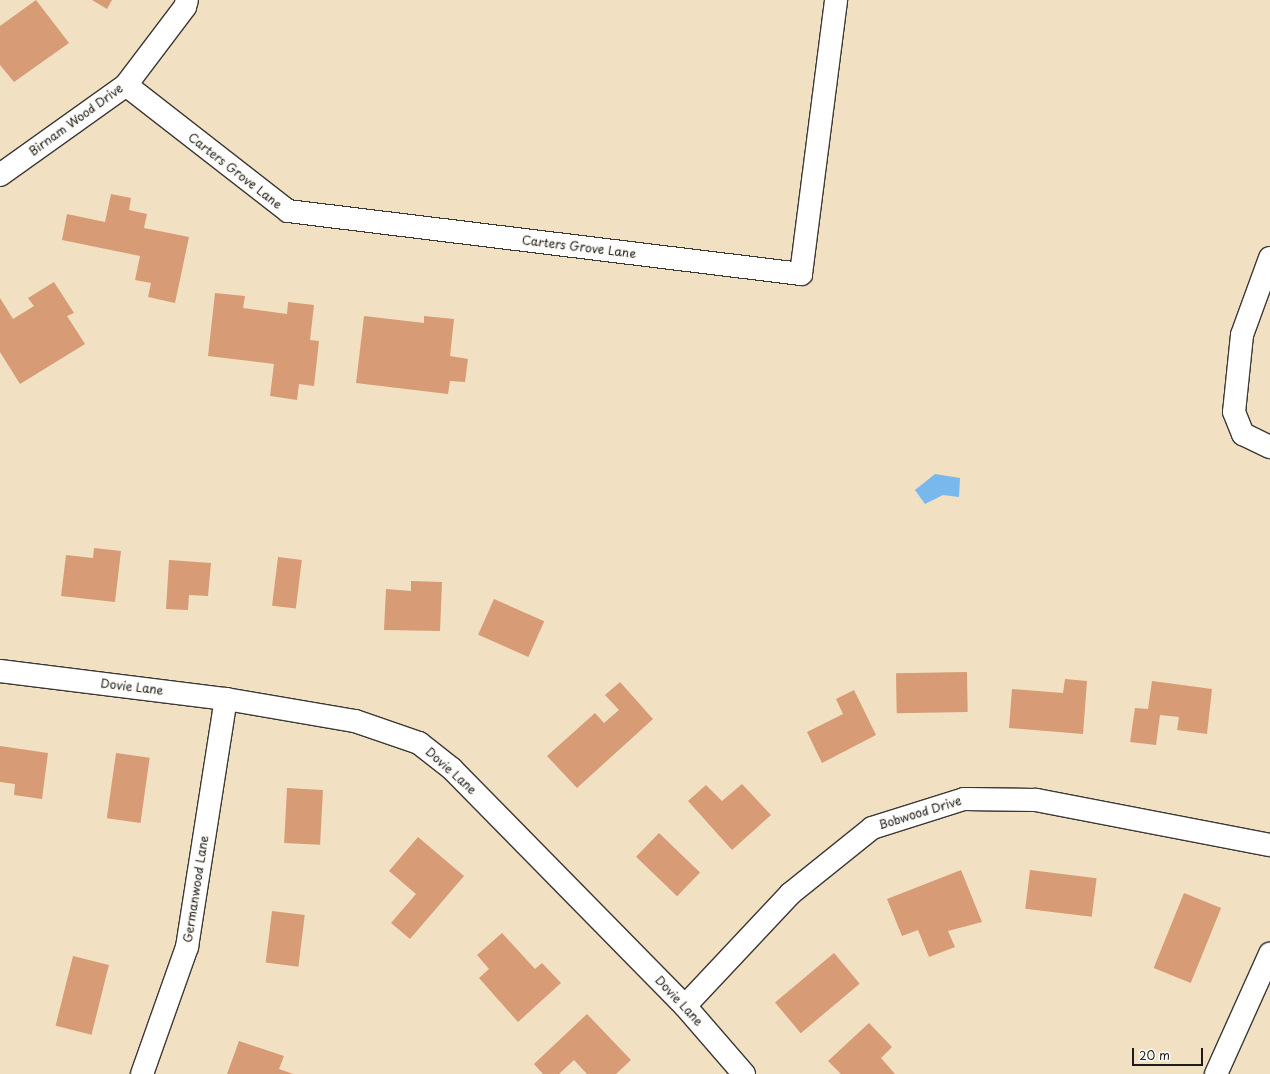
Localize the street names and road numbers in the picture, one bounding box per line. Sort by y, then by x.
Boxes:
street label: Birnam Wood Drive [26,81,126,159]
street label: Carters Grove Lane [185,130,285,212]
street label: Carters Grove Lane [521,233,637,261]
street label: Dovie Lane [100,676,164,698]
street label: Dovie Lane [423,744,479,798]
street label: Bobwood Drive [876,793,964,833]
street label: Germanwood Lane [180,834,212,944]
street label: Dovie Lane [652,973,706,1029]

